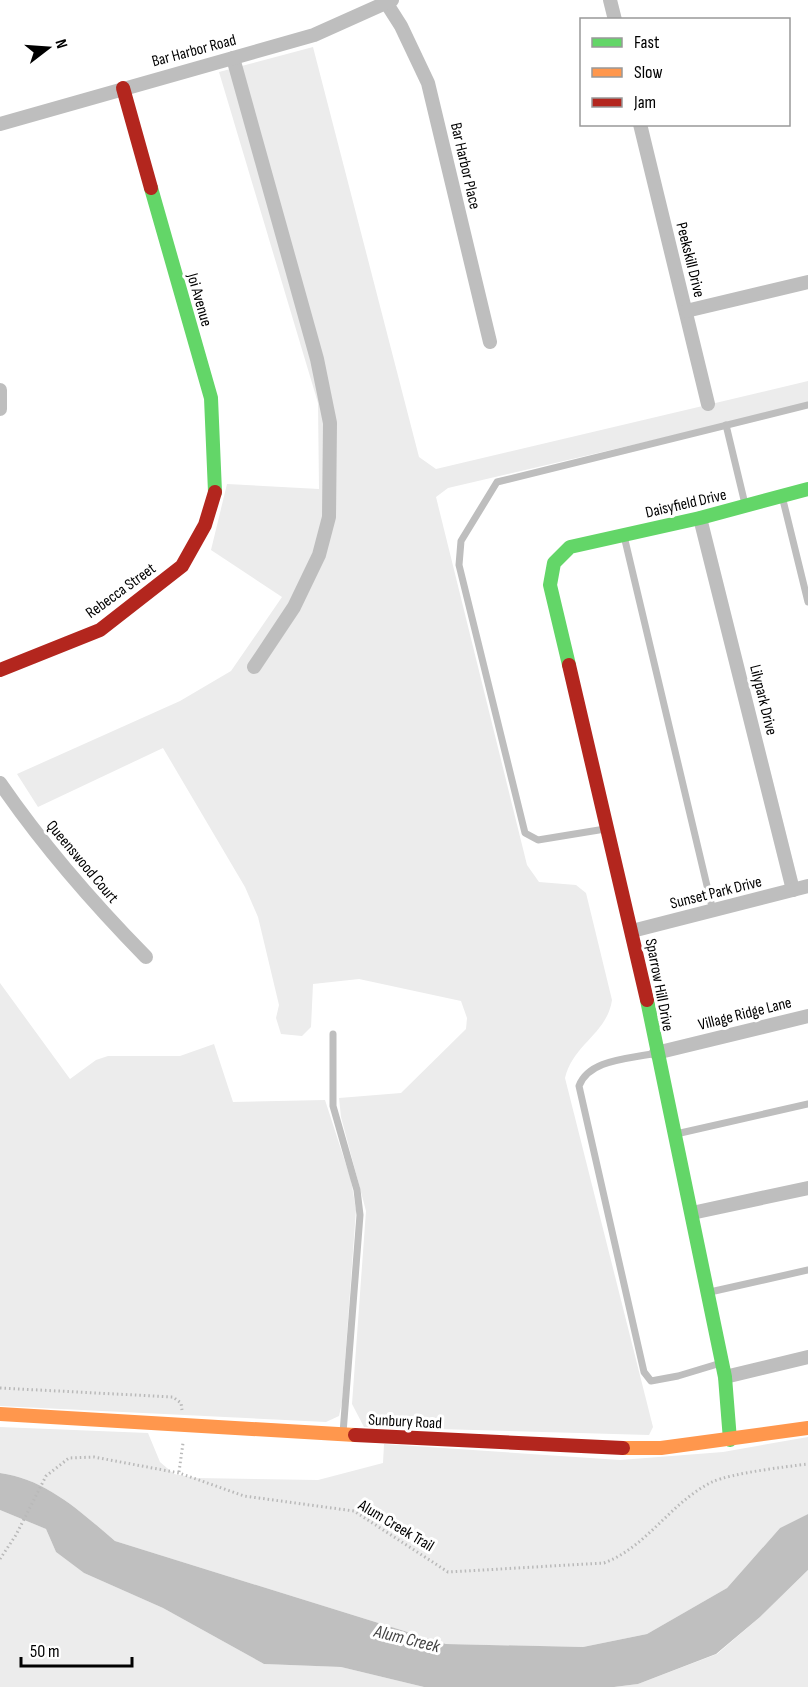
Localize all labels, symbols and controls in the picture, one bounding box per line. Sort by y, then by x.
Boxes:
north arrow [18,18,78,78]
legend [580,18,790,126]
street label: Bar Harbor Road [150,31,238,71]
text: Fast [634,32,660,53]
text: N [51,37,71,51]
text: Slow [634,62,663,83]
text: Jam [633,92,656,113]
street label: Bar Harbor Place [446,121,484,211]
street label: Peekskill Drive [671,220,709,300]
street label: Joi Avenue [182,270,216,329]
street label: Daisyfield Drive [644,485,728,523]
street label: Rebecca Street [82,559,160,623]
street label: Lilypark Drive [745,663,781,737]
street label: Queenswood Court [42,817,122,907]
street label: Sunset Park Drive [668,872,764,914]
street label: Sparrow Hill Drive [641,937,677,1033]
street label: Village Ridge Lane [696,993,794,1035]
street label: Sunbury Road [368,1411,442,1433]
street label: Alum Creek Trail [354,1495,437,1556]
water label: Alum Creek [371,1621,443,1658]
scale bar [21,1630,132,1668]
text: 50 m [30,1641,60,1662]

